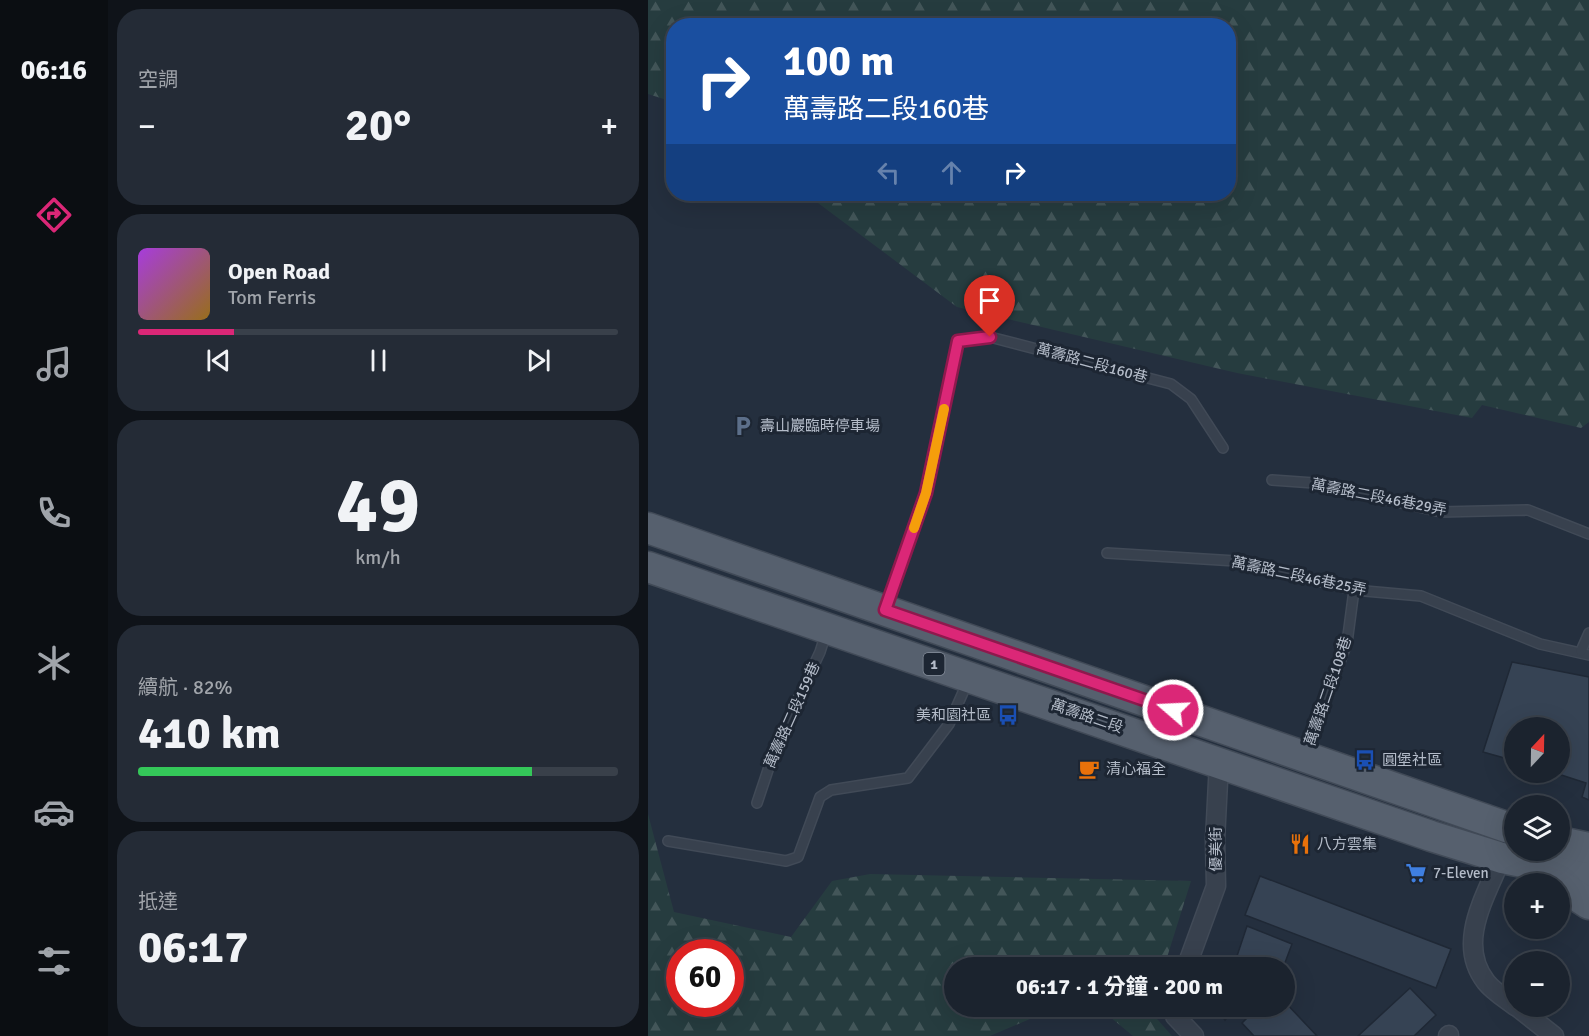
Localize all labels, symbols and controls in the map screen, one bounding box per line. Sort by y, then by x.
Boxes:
text: 100 m [783,36,894,87]
icon: right [684,42,762,120]
text: 06:16 [21,54,87,87]
text: 空調 [138,67,178,92]
text: 萬壽路二段160巷 [783,93,989,126]
text: 20° [345,98,411,153]
text: − [138,106,156,147]
text: + [600,106,618,147]
icon: left [872,156,905,189]
icon: ahead [935,156,968,189]
icon: right [998,156,1031,189]
icon: directions [33,194,75,236]
text: Open Road [228,258,330,285]
pin [964,275,1015,337]
icon: arrive [973,284,1006,317]
text: Tom Ferris [228,285,316,310]
street label: 萬壽路二段160巷 [1034,340,1150,386]
icon: music [33,343,75,385]
icon: previous [202,344,235,377]
icon: pause [362,344,395,377]
icon: next [522,344,555,377]
parking icon: 壽山巖臨時停車場 [731,414,755,438]
place label: 壽山巖臨時停車場 [760,417,880,435]
text: 49 [336,458,420,554]
street label: 萬壽路二段46巷29弄 [1310,475,1448,519]
icon: phone [33,492,75,534]
text: km/h [355,545,401,570]
street label: 萬壽路二段46巷25弄 [1230,553,1368,599]
street label: 萬壽路二段108巷 [1301,634,1355,748]
icon: climate [33,642,75,684]
road number: 1 [924,653,944,675]
street label: 萬壽路二段159巷 [761,659,823,771]
text: 續航 · 82% [138,675,233,700]
position arrow [1141,678,1205,742]
street label: 萬壽路二段 [1049,695,1125,737]
bus stop icon: 美和園社區 [996,703,1020,727]
text: 410 km [138,706,281,761]
place label: 美和園社區 [916,706,991,724]
north arrow [1504,717,1570,783]
map controls [1504,717,1570,1017]
bus stop icon: 圓堡社區 [1353,748,1377,772]
place label: 圓堡社區 [1382,751,1442,769]
cafe icon: 清心福全 [1077,757,1101,781]
place label: 清心福全 [1106,760,1166,778]
icon: car [33,791,75,833]
button: layers [1504,795,1570,861]
street label: 優美街 [1207,826,1225,872]
restaurant icon: 八方雲集 [1288,832,1312,856]
place label: 八方雲集 [1317,835,1377,853]
supermarket icon: 7-Eleven [1404,861,1428,885]
place label: 7-Eleven [1433,864,1489,882]
button: + [1504,873,1570,939]
text: 抵達 [138,889,178,914]
text: 06:17 [138,920,248,975]
speed limit sign: 60 [666,939,744,1017]
icon: filters [33,940,75,982]
button: − [1504,951,1570,1017]
text: 06:17 · 1 分鐘 · 200 m [1016,973,1223,1000]

